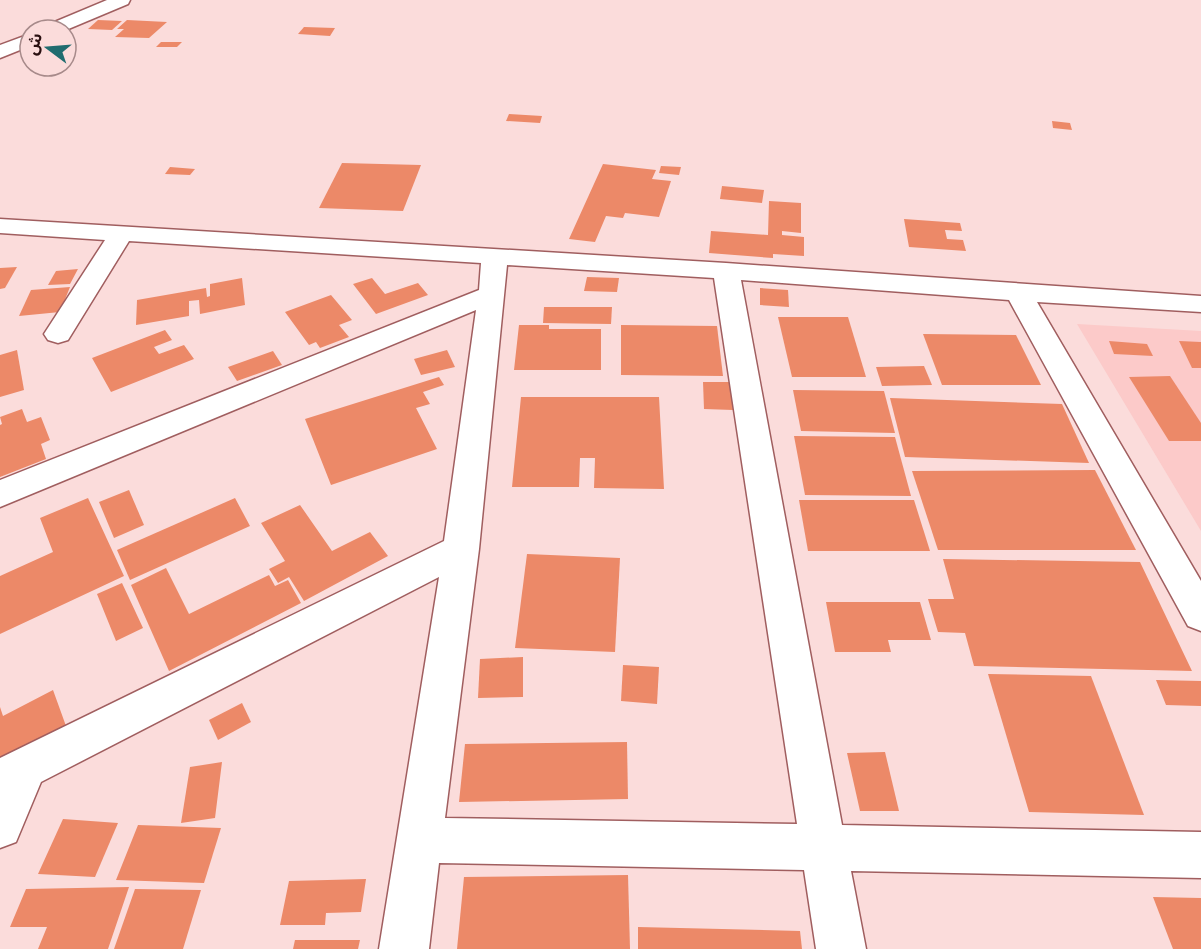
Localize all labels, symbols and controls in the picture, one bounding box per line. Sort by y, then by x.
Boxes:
north arrow [18,18,78,78]
text: ش [22,31,46,57]

